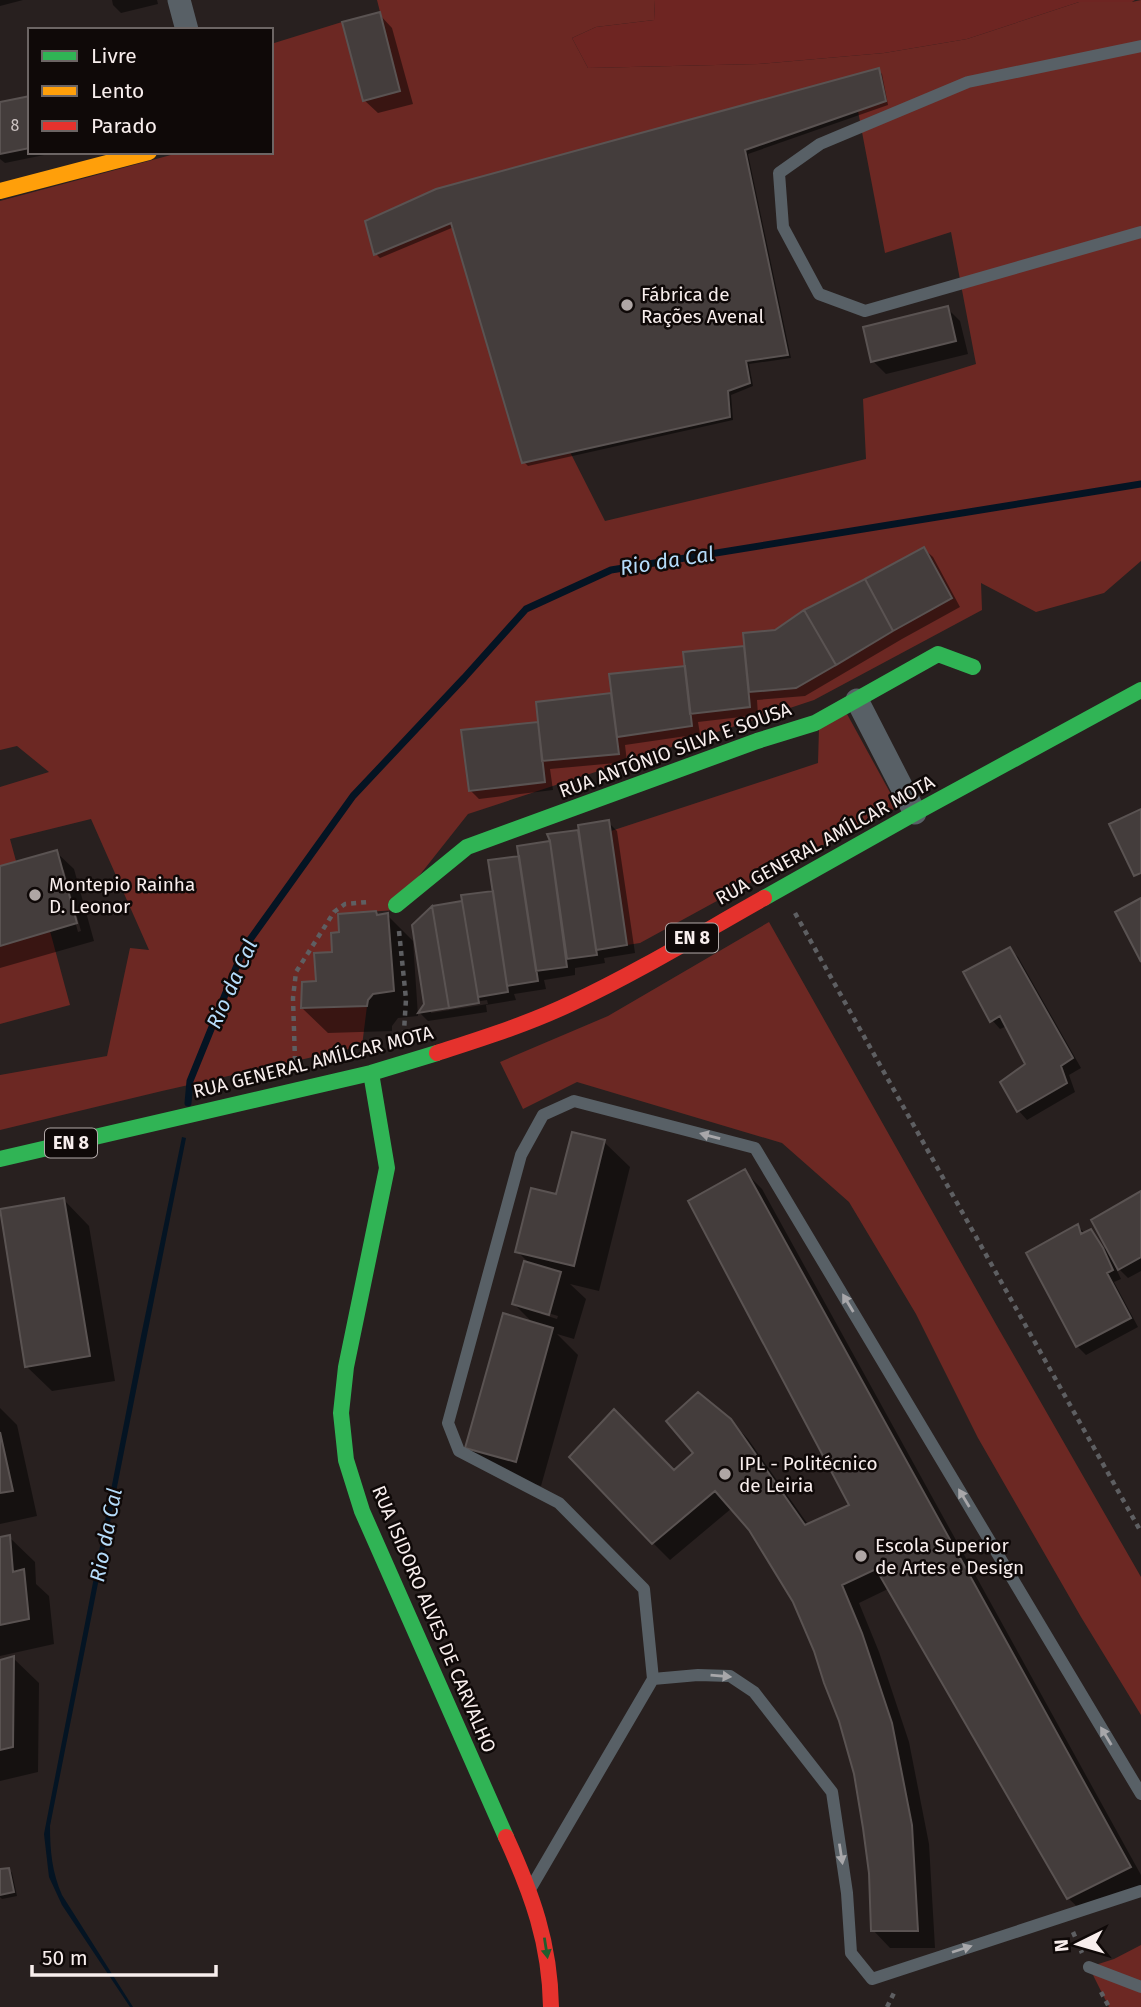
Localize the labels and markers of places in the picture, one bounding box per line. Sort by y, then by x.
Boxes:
place label: Fábrica de Rações Avenal [641,283,764,328]
marker: Fábrica de Rações Avenal [619,297,635,313]
place label: Montepio Rainha D. Leonor [49,873,195,918]
marker: Montepio Rainha D. Leonor [27,887,43,903]
place label: IPL - Politécnico de Leiria [739,1452,878,1497]
marker: IPL - Politécnico de Leiria [717,1466,733,1482]
place label: Escola Superior de Artes e Design [875,1534,1024,1579]
marker: Escola Superior de Artes e Design [853,1548,869,1564]

